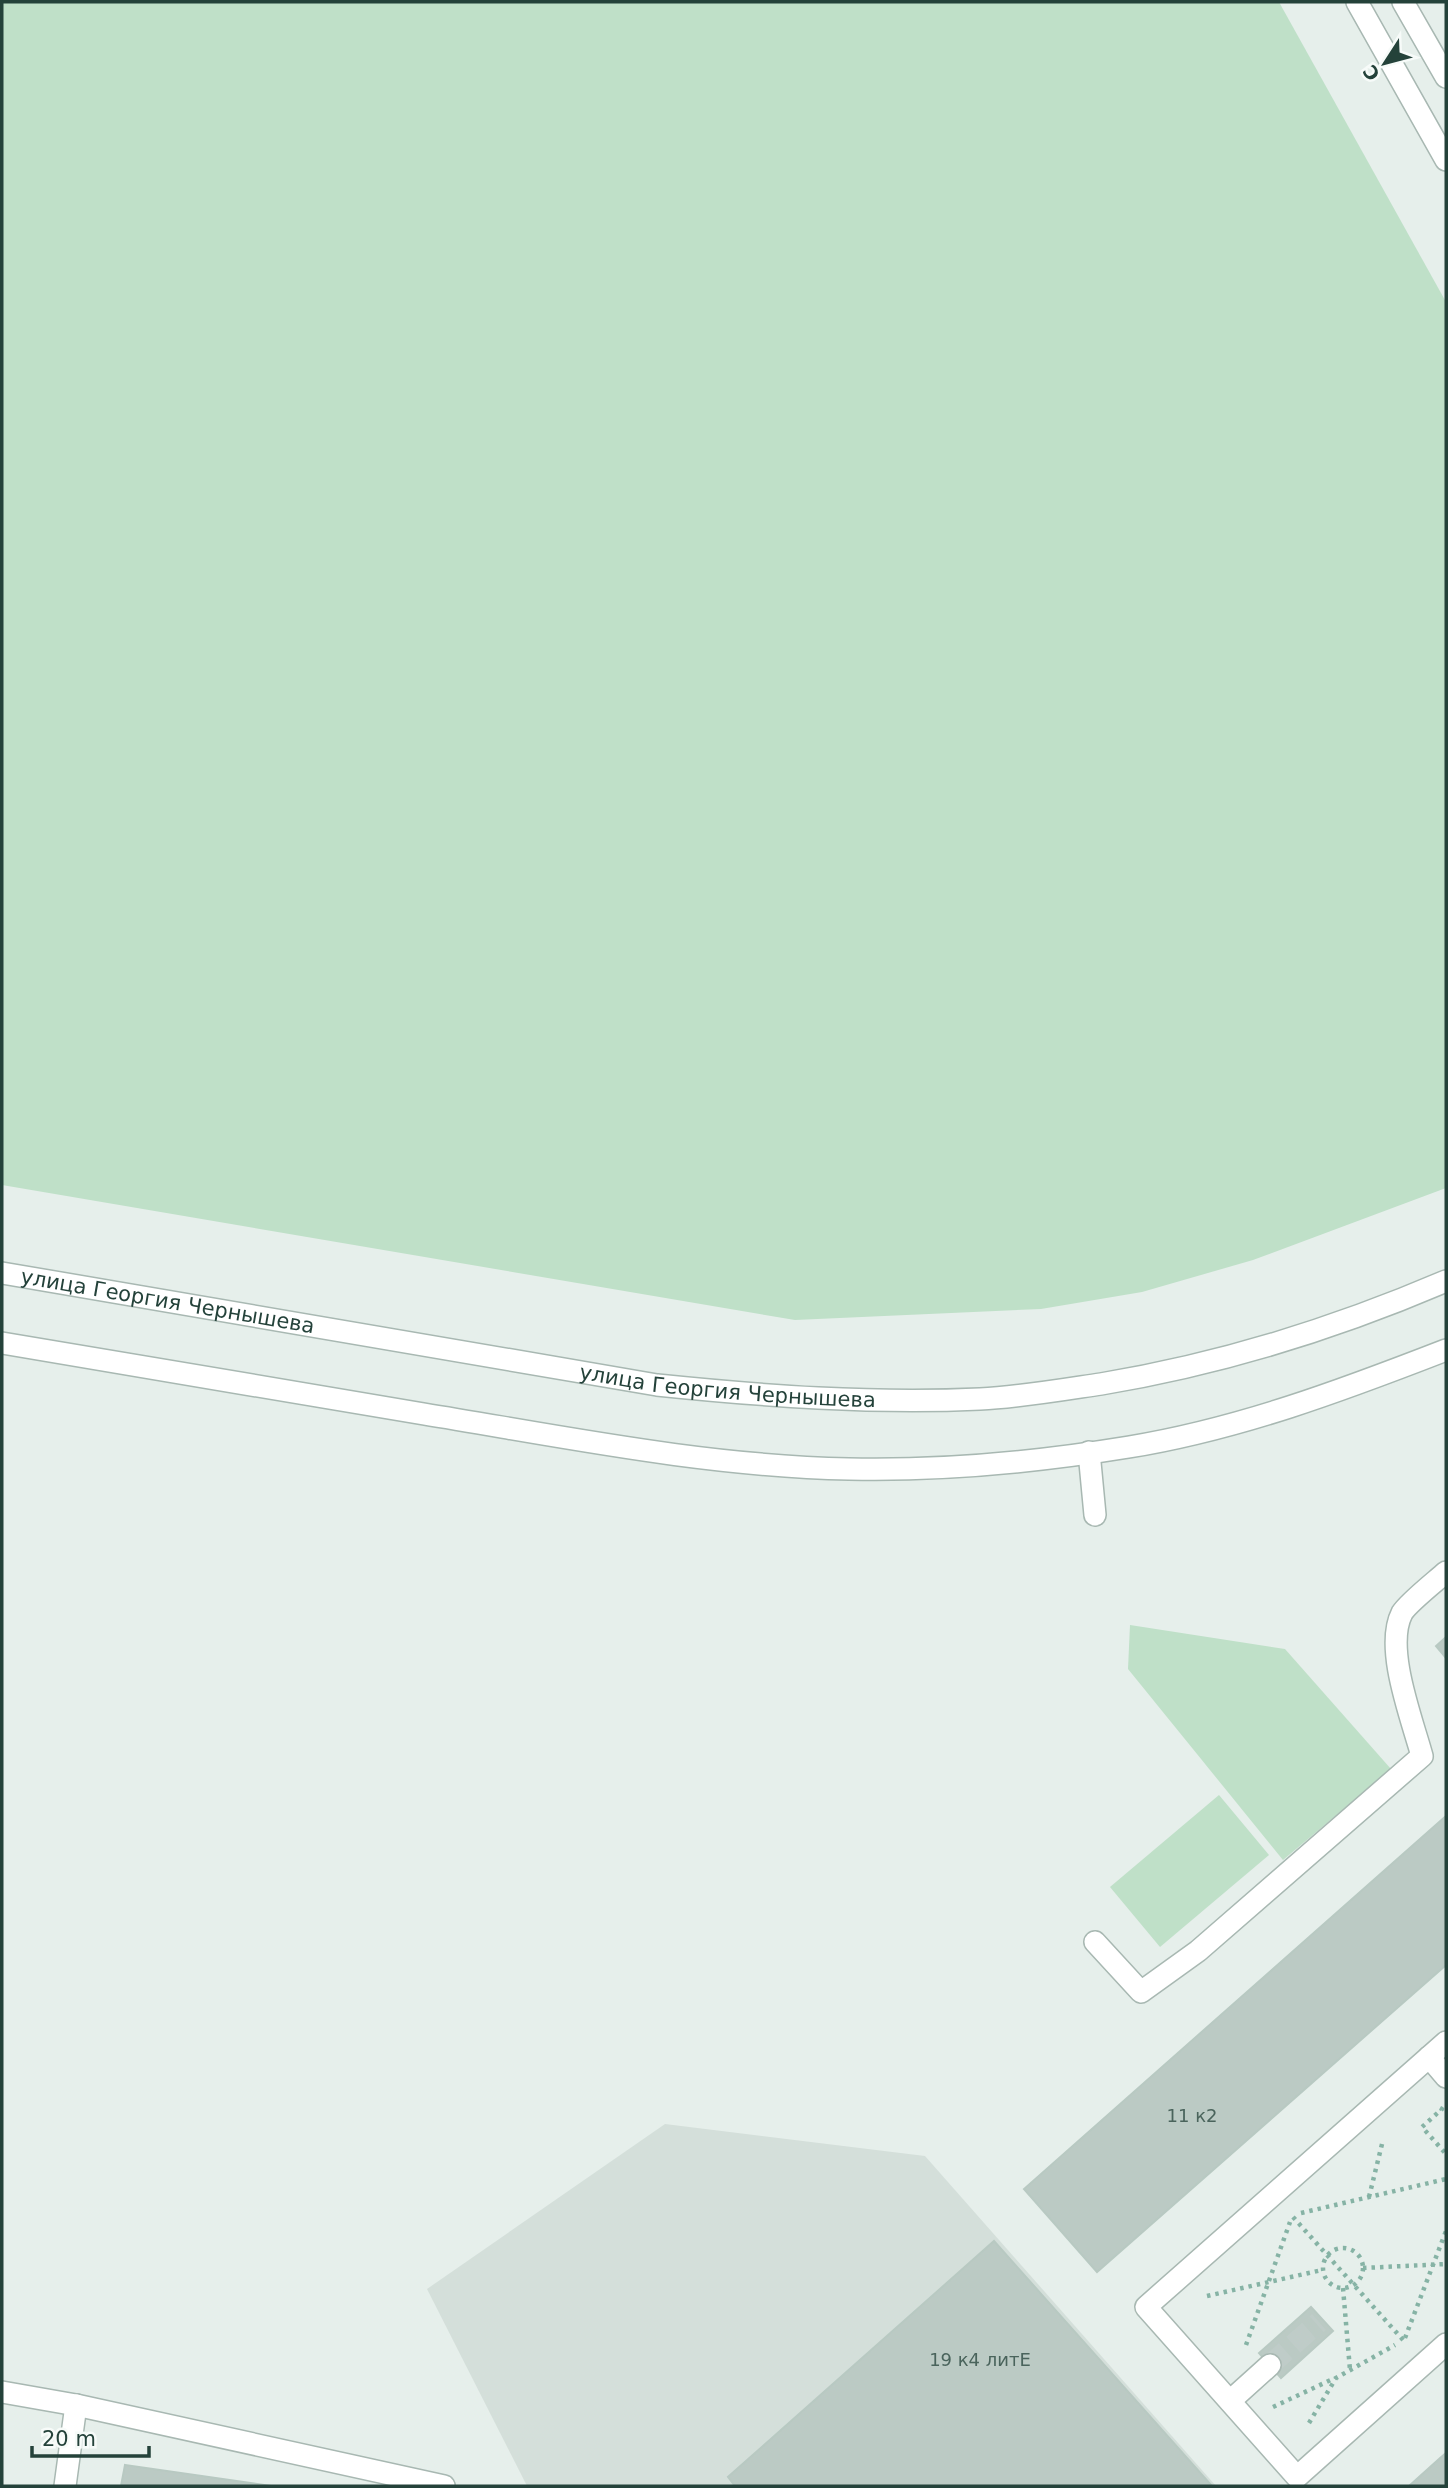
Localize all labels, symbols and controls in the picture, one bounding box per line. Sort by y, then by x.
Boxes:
north arrow [1350,28,1420,98]
text: С [1358,61,1384,85]
street label: улица Георгия Чернышева [19,1264,316,1338]
street label: улица Георгия Чернышева [578,1360,876,1412]
house number: 11 к2 [1167,2105,1217,2126]
house number: 19 к4 литЕ [929,2349,1031,2370]
scale bar [32,2414,149,2458]
text: 20 m [42,2427,96,2451]

